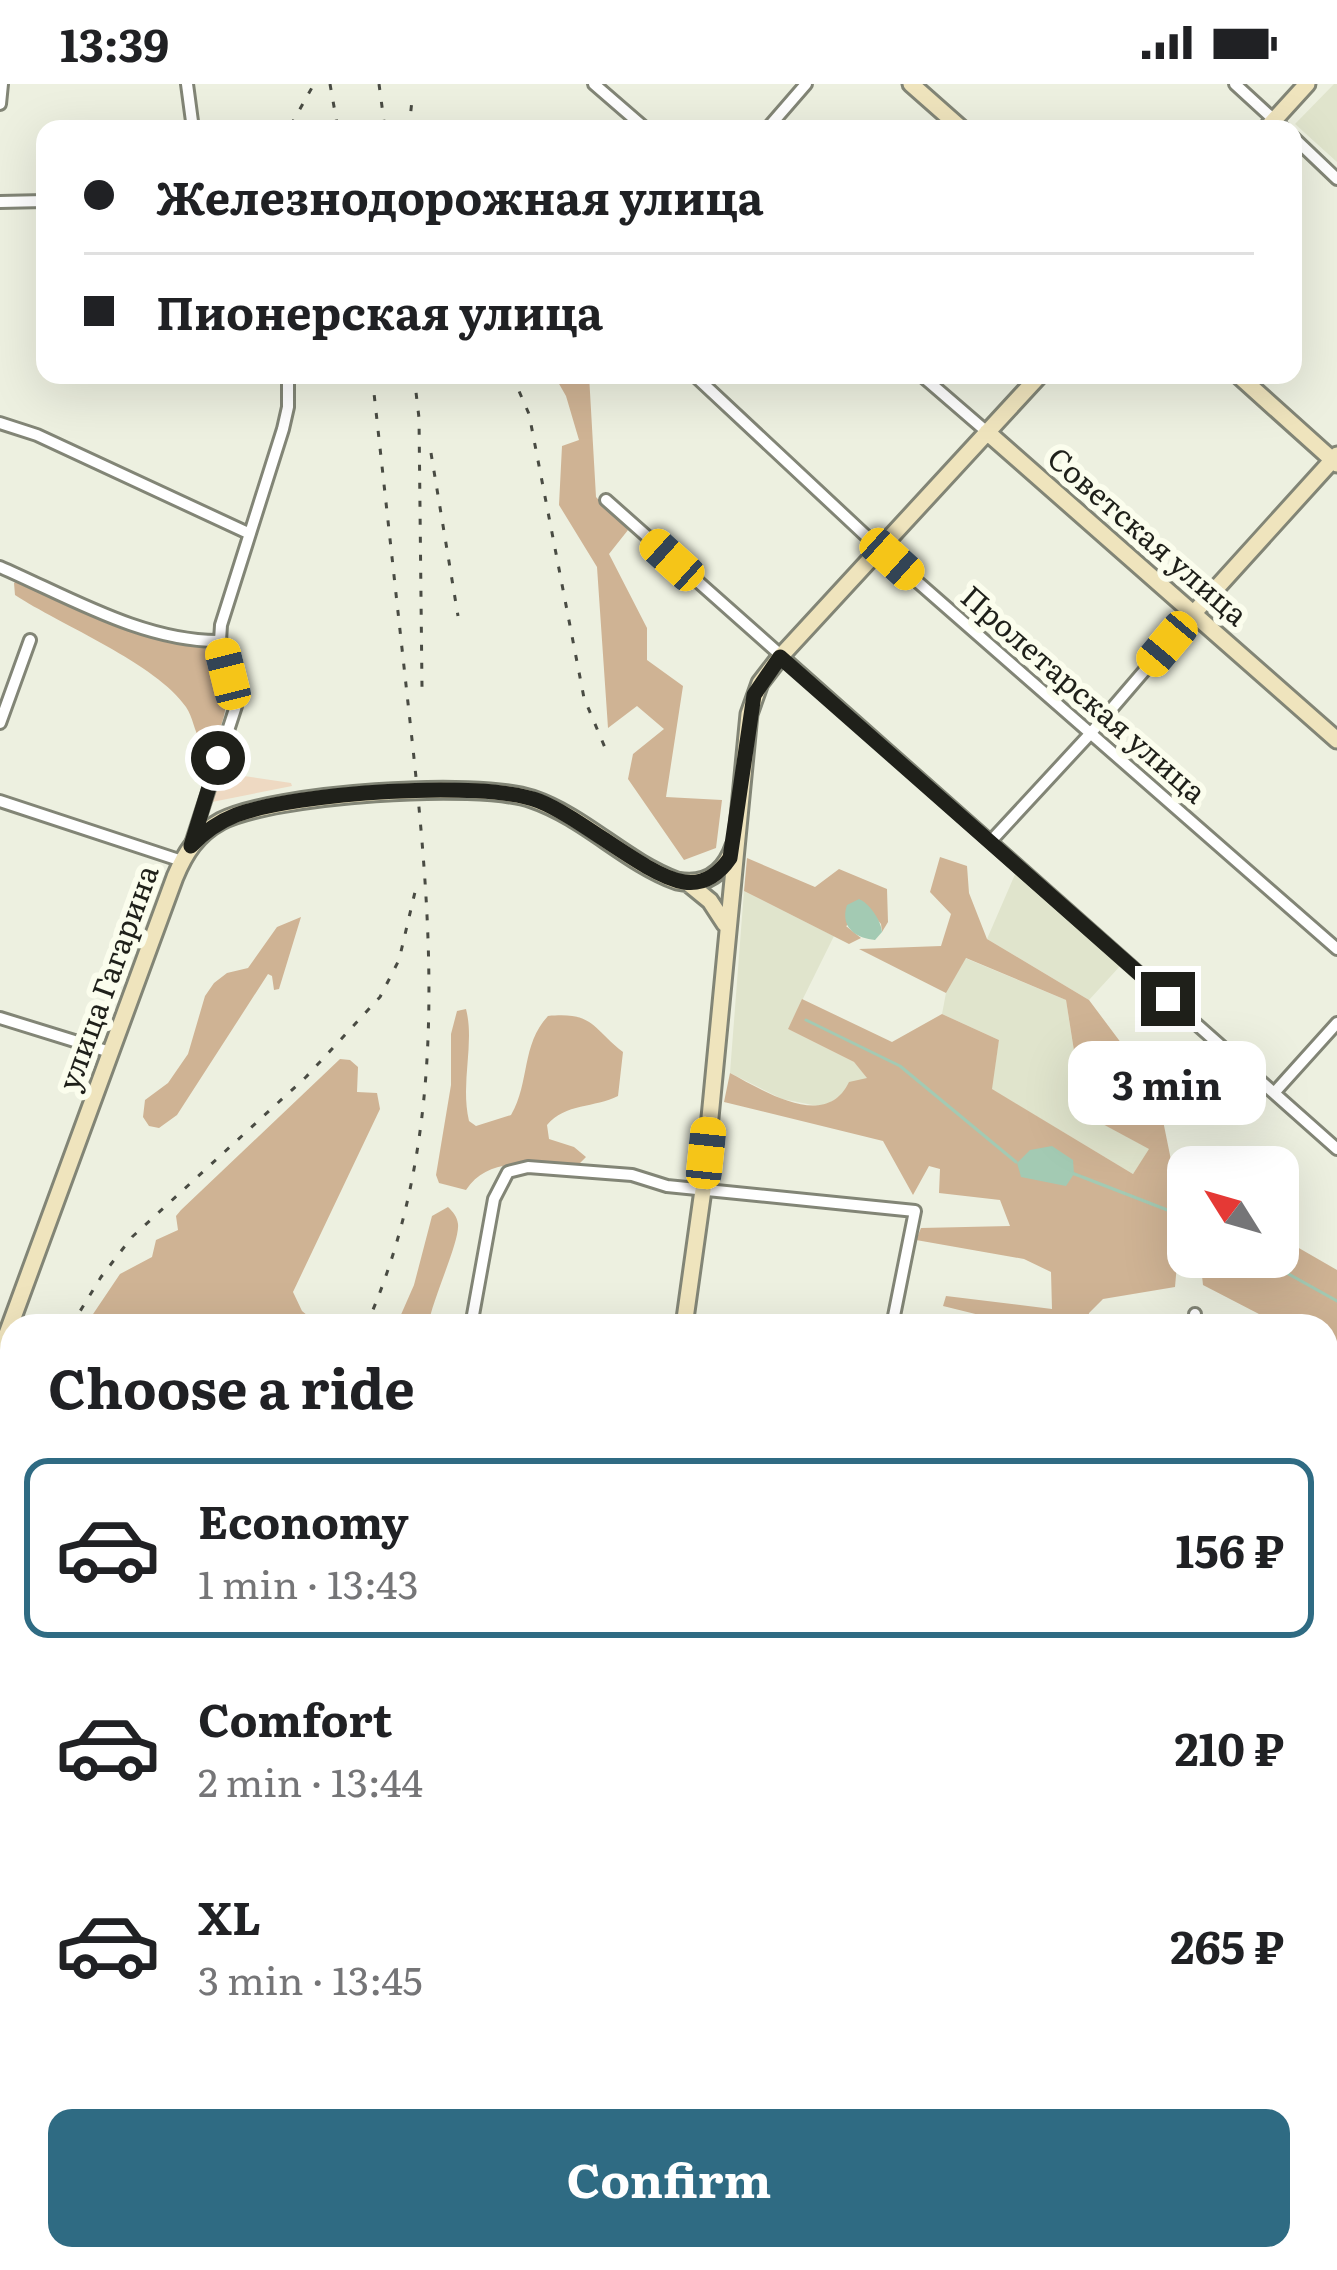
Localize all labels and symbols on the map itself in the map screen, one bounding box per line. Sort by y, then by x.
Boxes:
street label: Советская улица [1039,435,1260,635]
car [853,522,931,596]
car [633,523,711,597]
street label: Пролетарская улица [953,574,1218,812]
car [1130,605,1204,683]
car [202,635,254,713]
route start [191,731,245,785]
street label: улица Гагарина [45,857,168,1096]
route end [1141,972,1195,1026]
callout: 3 min [1069,1041,1267,1125]
car [684,1115,728,1191]
north arrow [1167,1146,1299,1278]

